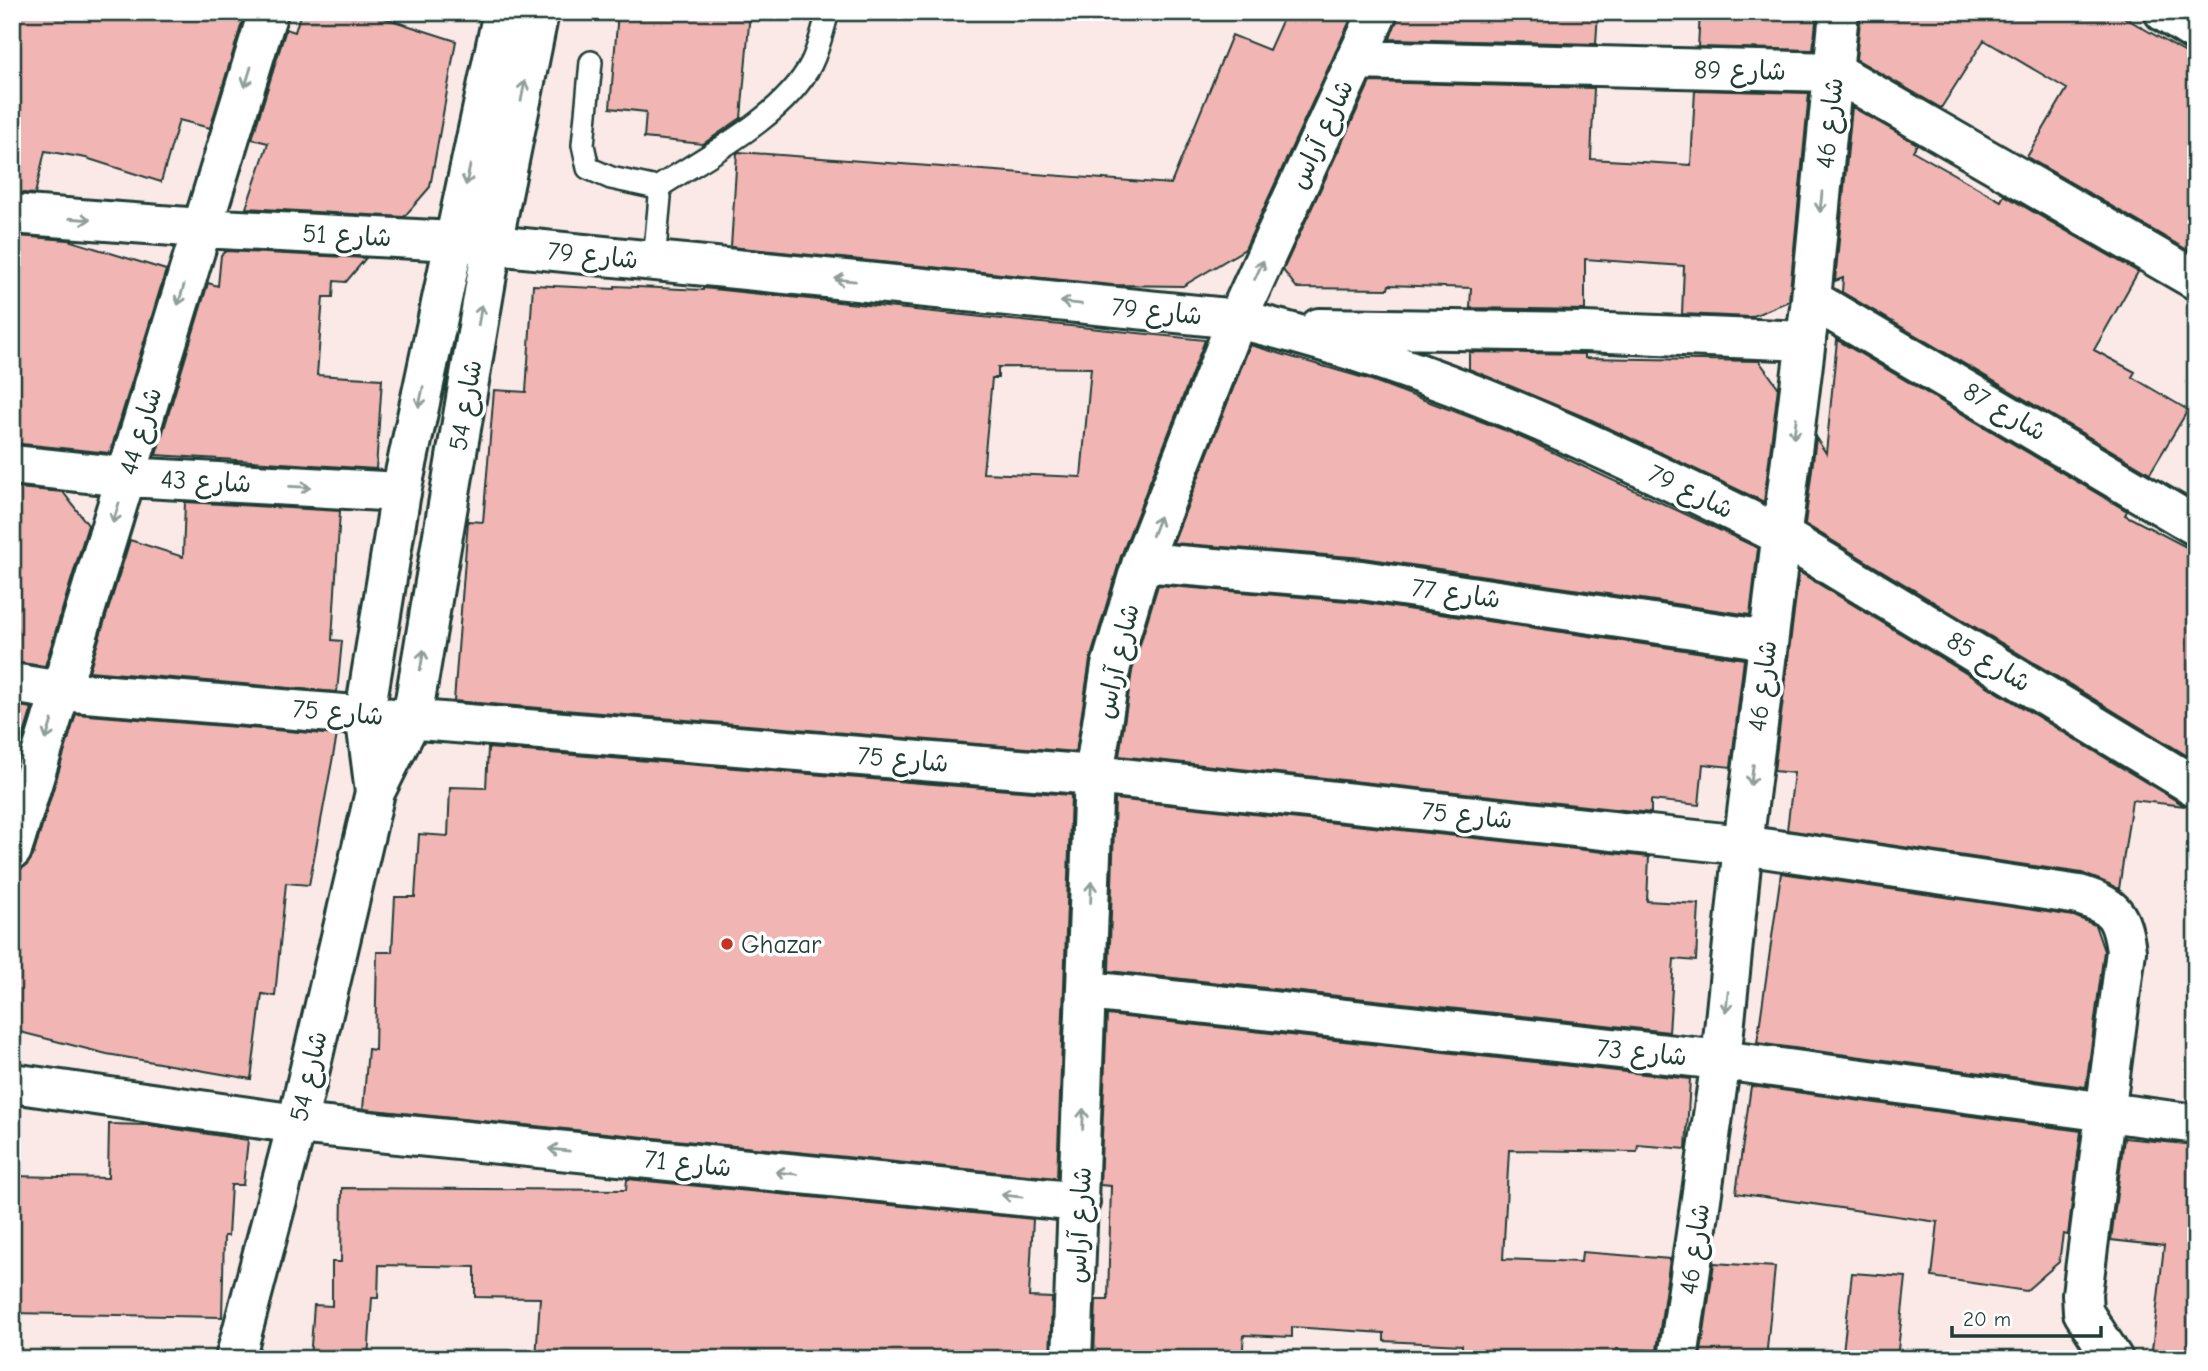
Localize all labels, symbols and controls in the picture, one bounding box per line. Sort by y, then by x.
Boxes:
street label: شارع 89 [1694,55,1786,89]
one-way arrow [240,66,253,88]
street label: شارع آراس [1284,75,1362,195]
street label: شارع 46 [1810,76,1852,170]
one-way arrow [517,80,531,103]
one-way arrow [461,163,474,186]
one-way arrow [1814,190,1827,213]
one-way arrow [69,213,91,226]
street label: شارع 51 [301,219,392,255]
street label: شارع 79 [546,236,640,278]
one-way arrow [1254,259,1267,280]
one-way arrow [834,273,857,286]
one-way arrow [174,284,187,306]
street label: شارع 79 [1110,292,1204,334]
one-way arrow [1061,296,1083,309]
one-way arrow [474,304,487,327]
street label: شارع 54 [443,357,491,453]
street label: شارع 87 [1957,376,2051,449]
street label: شارع 44 [113,384,170,479]
one-way arrow [413,385,427,408]
one-way arrow [1789,416,1802,439]
street label: شارع 79 [1642,458,1738,527]
street label: شارع 43 [160,465,252,501]
one-way arrow [288,480,311,493]
one-way arrow [108,502,121,524]
one-way arrow [1150,515,1163,537]
street label: شارع 77 [1409,573,1502,617]
street label: شارع آراس [1090,601,1148,722]
street label: شارع 85 [1940,625,2036,700]
street label: شارع 46 [1743,639,1785,734]
one-way arrow [415,649,429,672]
street label: شارع 75 [291,694,385,734]
one-way arrow [41,719,54,741]
street label: شارع 75 [856,741,950,781]
one-way arrow [1745,764,1758,786]
street label: شارع 75 [1420,796,1514,838]
one-way arrow [1084,881,1097,904]
place label: Ghazar [741,930,822,960]
marker: Ghazar [719,936,735,952]
one-way arrow [1721,990,1734,1012]
street label: شارع 54 [284,1028,336,1125]
street label: شارع 73 [1595,1033,1688,1075]
one-way arrow [1077,1108,1090,1131]
one-way arrow [549,1144,571,1157]
street label: شارع 71 [643,1145,733,1185]
one-way arrow [775,1166,798,1179]
street label: شارع آراس [1062,1166,1100,1284]
one-way arrow [1001,1189,1024,1202]
street label: شارع 46 [1674,1202,1718,1297]
scale bar [1952,1294,2101,1338]
text: 20 m [1963,1307,2011,1331]

